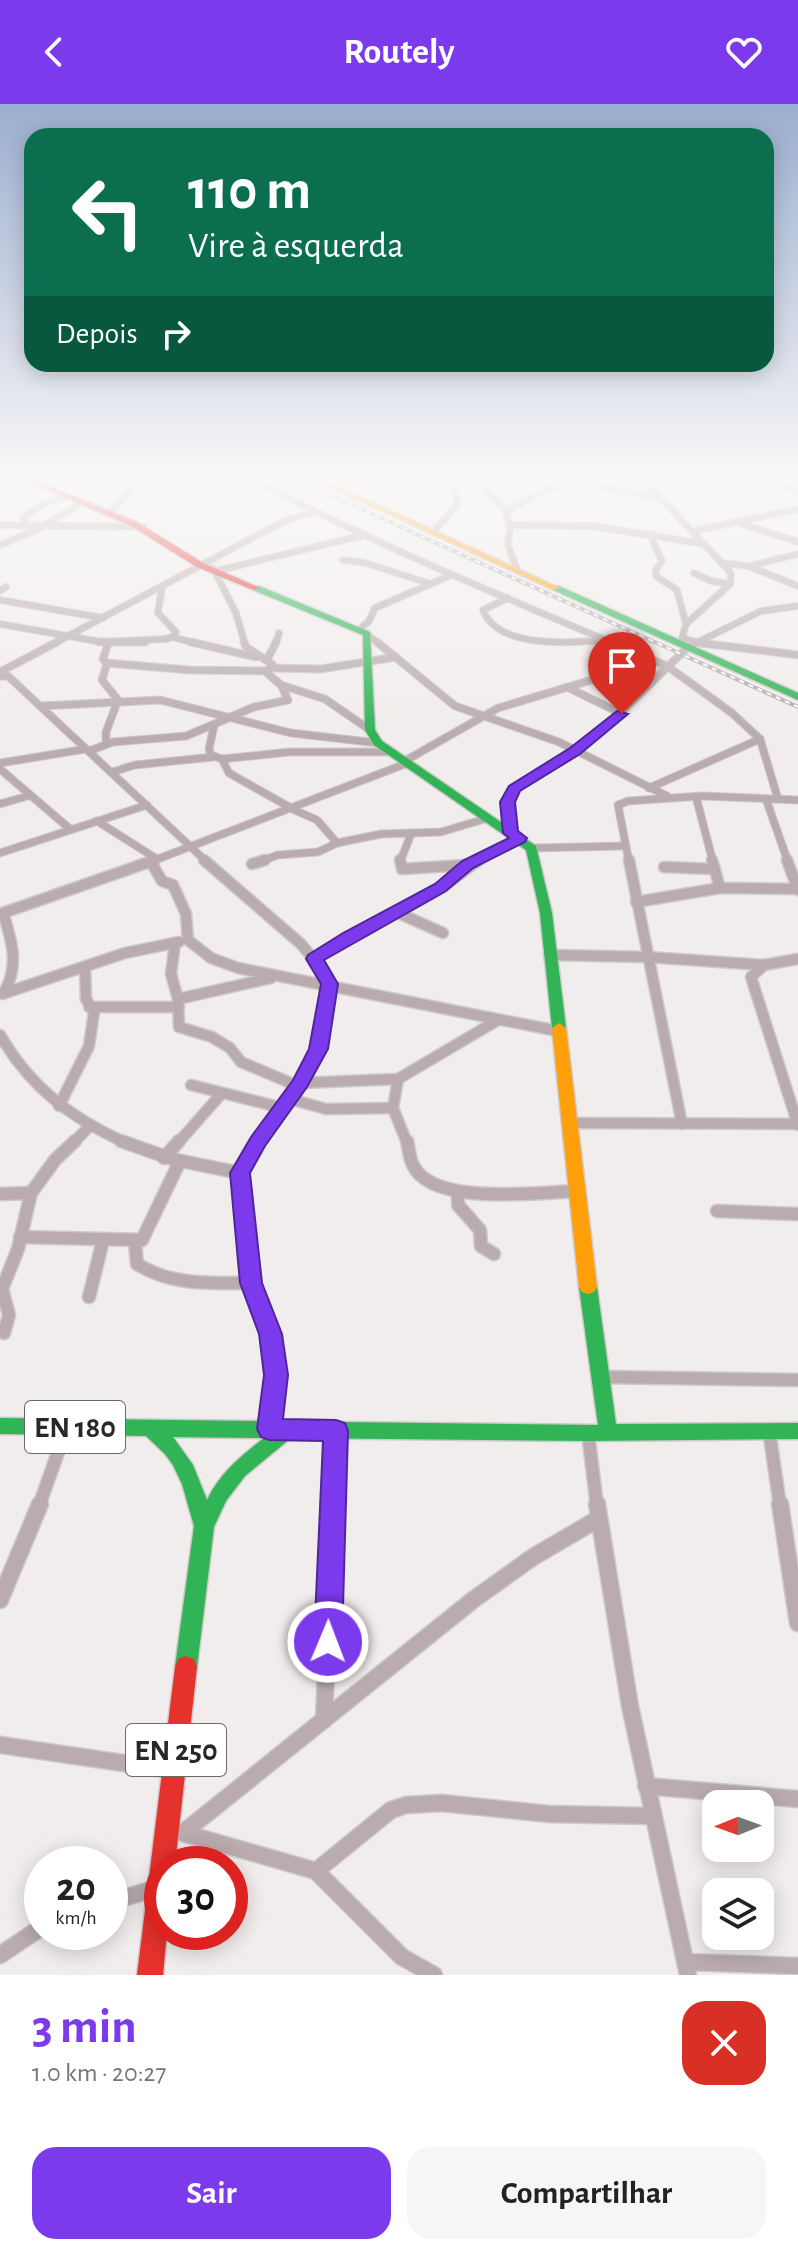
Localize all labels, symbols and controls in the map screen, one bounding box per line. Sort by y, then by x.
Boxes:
icon: back [32,30,76,74]
icon: heart [722,30,766,74]
text: Routely [344,34,454,70]
icon: left [56,160,160,264]
text: 110 m [188,163,311,219]
text: Vire à esquerda [188,228,404,264]
icon: right [154,312,198,356]
text: Depois [56,319,138,349]
pin [588,632,656,714]
icon: arrive [600,644,644,688]
road number: EN 180 [25,1401,125,1453]
position arrow [286,1600,370,1684]
road number: EN 250 [126,1724,226,1776]
north arrow [702,1790,774,1862]
map controls [702,1790,774,1950]
speed limit sign: 30 [144,1846,248,1950]
text: 20 [56,1868,96,1908]
button: layers [702,1878,774,1950]
text: km/h [55,1908,97,1928]
button: close [682,2001,766,2085]
text: 3 min [32,2004,137,2052]
text: 1.0 km · 20:27 [32,2060,166,2086]
button: Sair [32,2147,391,2239]
button: Compartilhar [407,2147,766,2239]

